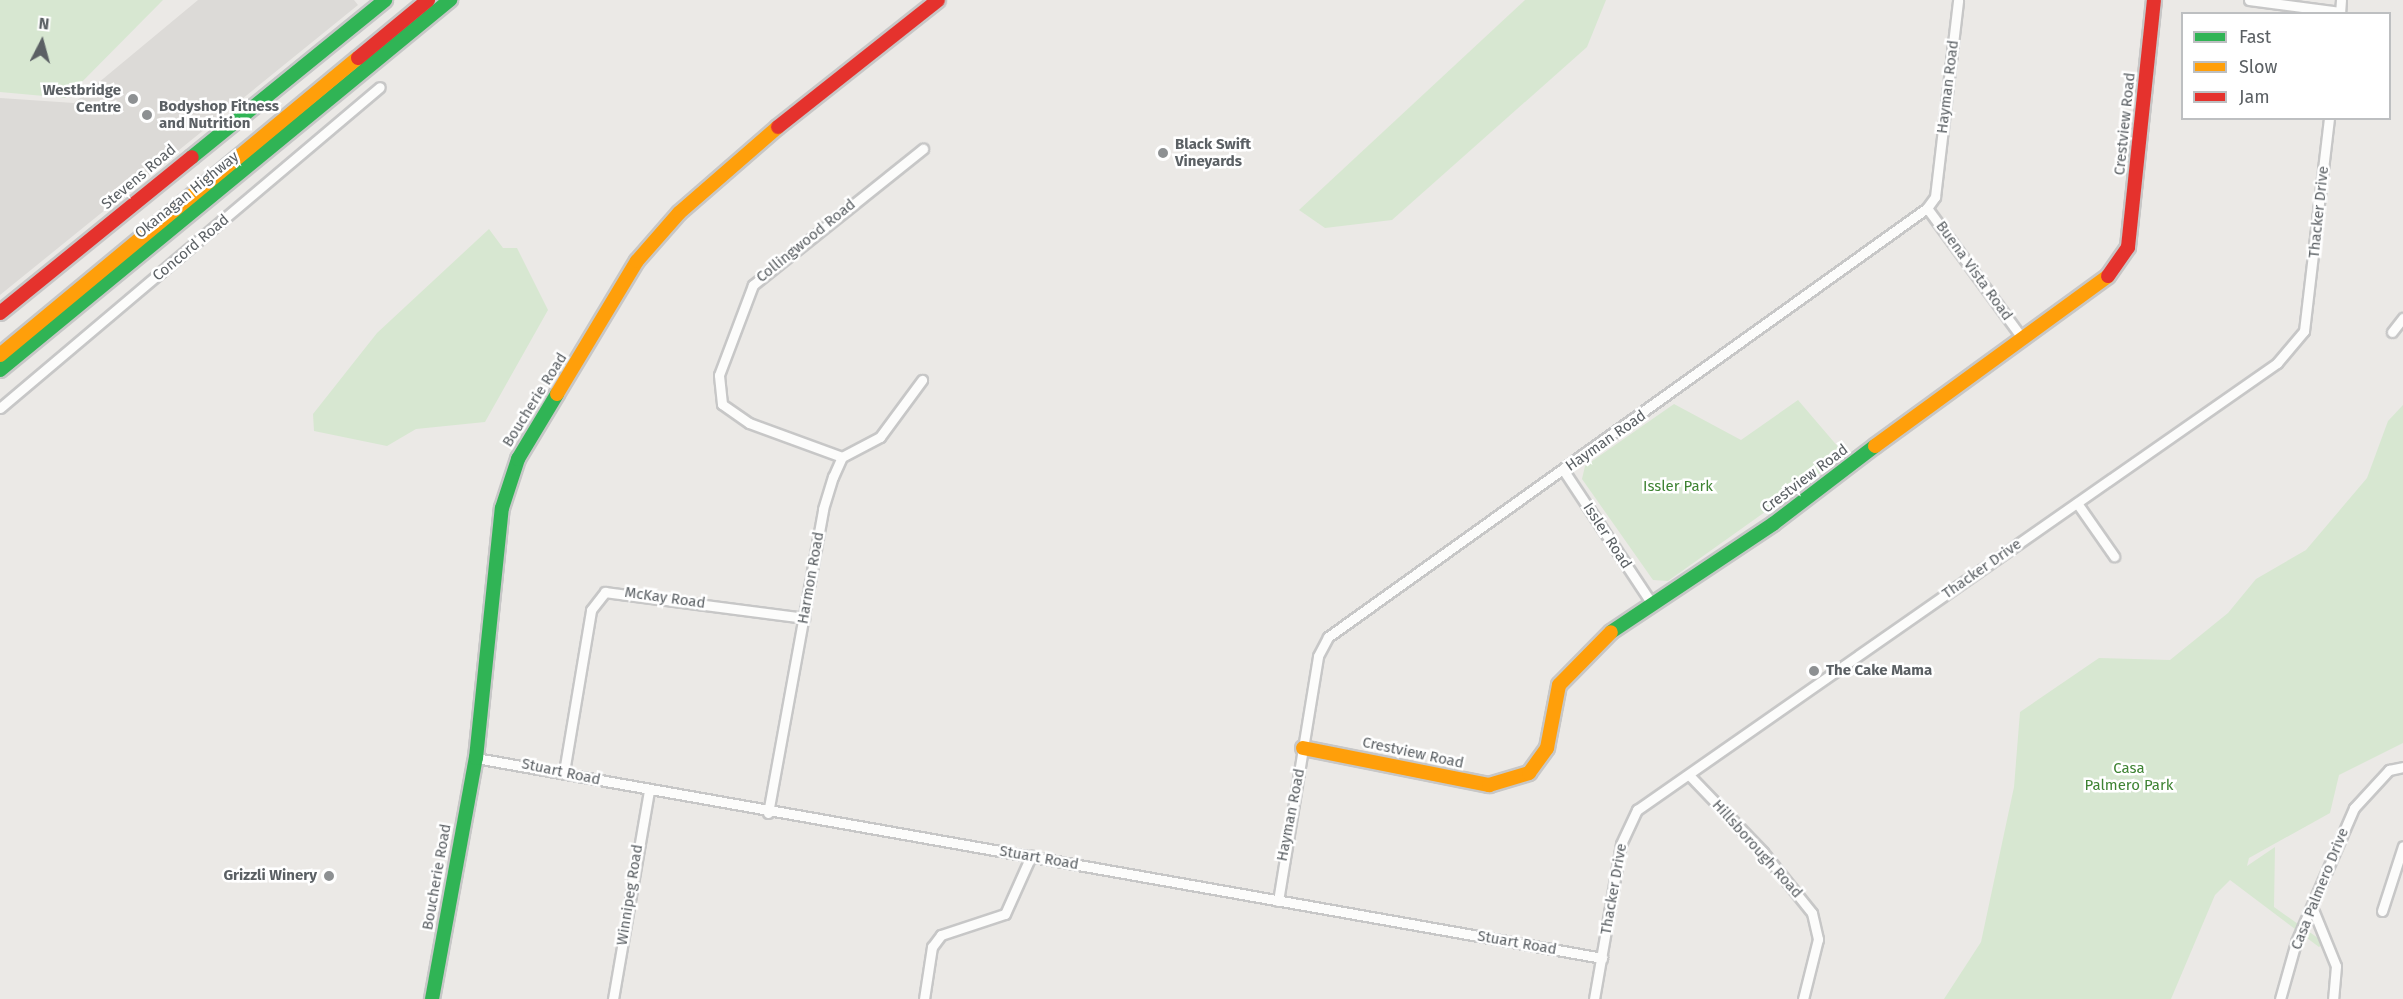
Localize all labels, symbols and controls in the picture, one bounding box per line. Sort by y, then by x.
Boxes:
north arrow [12,12,72,72]
legend [2181,12,2391,120]
text: N [38,14,50,34]
text: Fast [2239,26,2271,48]
street label: Hayman Road [1933,39,1963,135]
text: Slow [2239,56,2277,78]
street label: Crestview Road [2111,72,2139,176]
place label: Westbridge Centre [43,81,121,116]
text: Jam [2239,86,2270,108]
marker: Westbridge Centre [126,92,140,106]
place label: Bodyshop Fitness and Nutrition [159,97,279,132]
marker: Bodyshop Fitness and Nutrition [140,108,154,122]
place label: Black Swift Vineyards [1175,135,1251,170]
street label: Stevens Road [98,141,180,213]
marker: Black Swift Vineyards [1156,146,1170,160]
street label: Okanagan Highway [132,148,242,242]
street label: Thacker Drive [2305,165,2333,259]
street label: Collingwood Road [753,196,859,286]
street label: Concord Road [149,211,233,285]
street label: Buena Vista Road [1932,218,2016,324]
street label: Boucherie Road [499,350,571,450]
street label: Hayman Road [1562,407,1650,475]
street label: Crestview Road [1758,441,1852,517]
park label: Issler Park [1643,478,1713,496]
street label: Issler Road [1579,500,1635,572]
street label: Harmon Road [794,531,828,625]
street label: Thacker Drive [1939,535,2025,603]
street label: McKay Road [623,583,707,613]
place label: The Cake Mama [1826,662,1932,680]
marker: The Cake Mama [1807,664,1821,678]
street label: Crestview Road [1361,733,1465,773]
street label: Stuart Road [520,755,602,789]
park label: Casa Palmero Park [2085,759,2173,794]
street label: Hayman Road [1273,767,1309,863]
street label: Hillsborough Road [1708,796,1806,902]
street label: Boucherie Road [419,823,455,931]
street label: Casa Palmero Drive [2287,825,2353,953]
street label: Stuart Road [998,842,1080,874]
street label: Thacker Drive [1597,842,1631,936]
street label: Winnipeg Road [613,843,647,947]
place label: Grizzli Winery [223,867,317,885]
marker: Grizzli Winery [322,869,336,883]
street label: Stuart Road [1476,927,1558,959]

